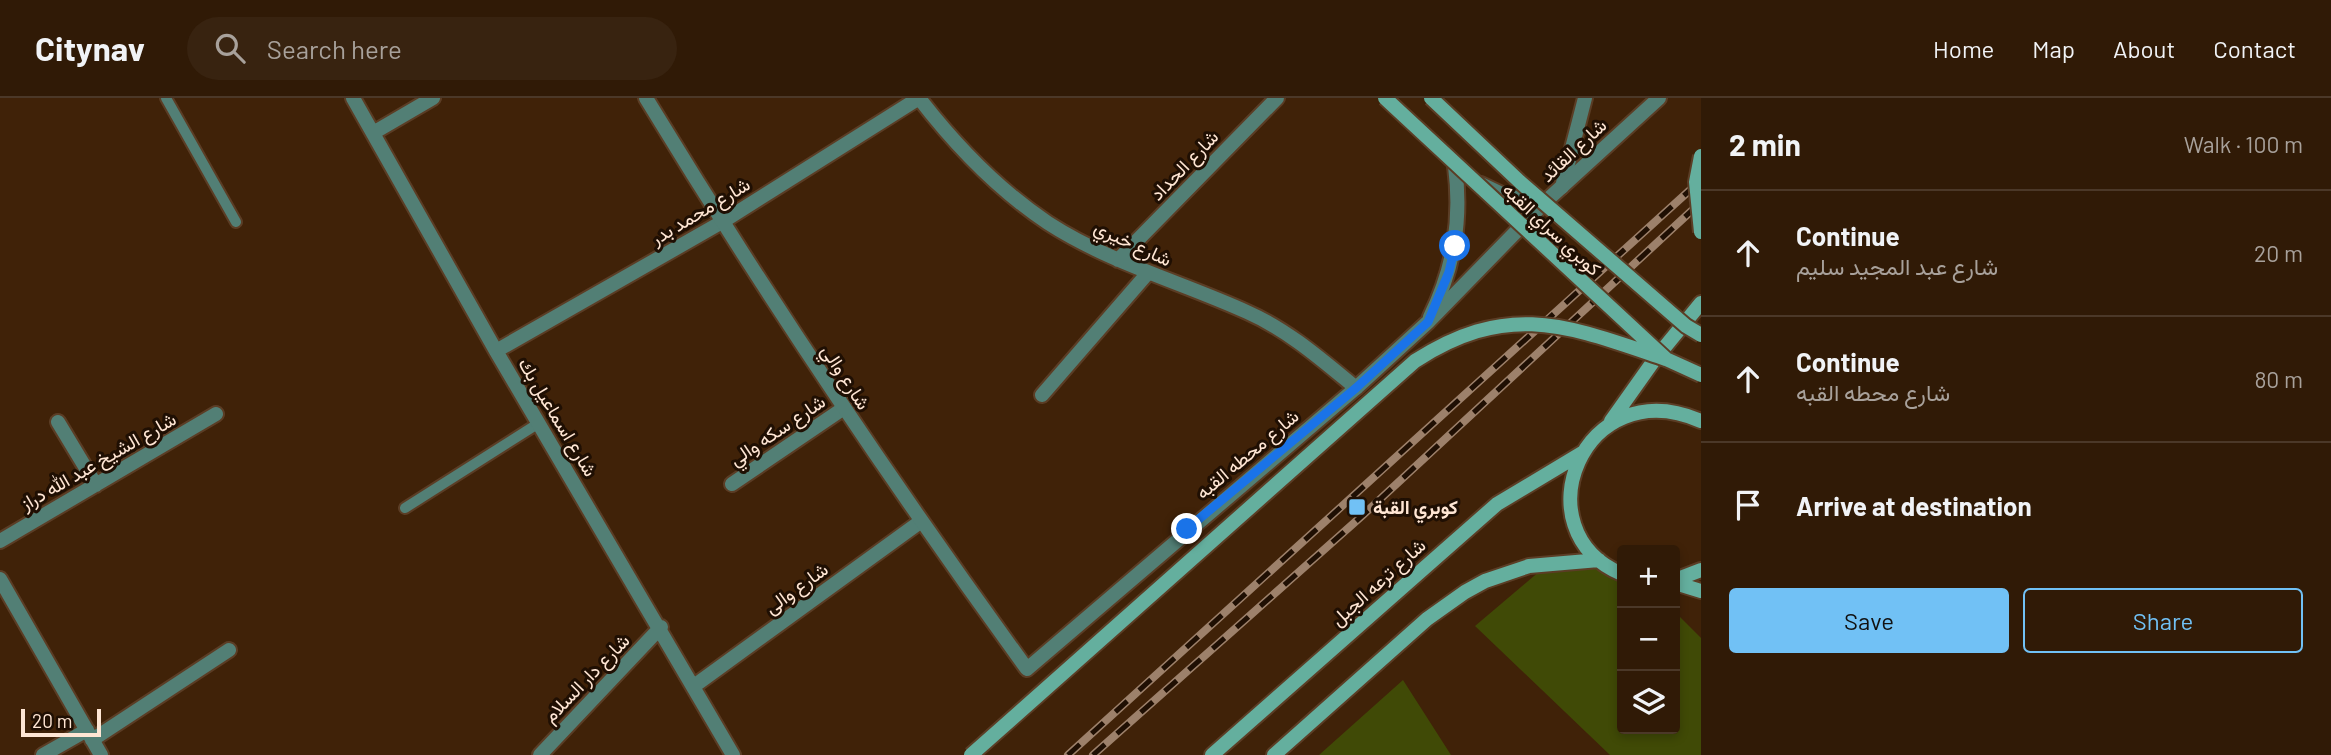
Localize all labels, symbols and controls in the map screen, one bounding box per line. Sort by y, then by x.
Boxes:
search box [187,17,677,80]
text: Citynav [35,28,145,68]
icon: search [211,29,249,67]
text: Search here [267,33,402,64]
text: Home [1933,34,1994,63]
text: Map [2032,34,2075,63]
text: About [2113,34,2175,63]
text: Contact [2213,34,2296,63]
street label: شارع القائد [1535,113,1612,188]
street label: شارع الحداد [1145,125,1224,206]
text: 2 min [1729,126,1801,162]
text: Walk · 100 m [2184,130,2303,158]
street label: شارع محمد بدر [645,172,755,252]
street label: كوبري سراي القبه [1495,177,1606,283]
street label: شارع خيري [1089,215,1176,275]
text: Continue [1796,220,1900,251]
route start [1439,230,1470,261]
icon: ahead [1729,234,1767,272]
text: 20 m [2254,239,2303,267]
text: شارع عبد المجيد سليم [1796,252,1998,280]
street label: شارع والي [813,340,876,416]
text: Continue [1796,346,1900,377]
street label: شارع اسماعيل بك [512,353,603,481]
icon: ahead [1729,360,1767,398]
text: 80 m [2254,365,2303,393]
text: شارع محطه القبه [1796,378,1950,406]
street label: شارع سكه والي [724,389,832,474]
street label: شارع محطه القبه [1191,404,1304,505]
street label: شارع الشيخ عبد الله دراز [15,407,181,518]
icon: arrive [1729,486,1767,524]
text: Arrive at destination [1796,490,2032,521]
place label: كوبري القبة [1373,495,1458,524]
marker: كوبري القبة [1347,497,1367,517]
route end [1171,513,1202,544]
street label: شارع ترعه الجبل [1326,533,1431,632]
map controls [1617,545,1680,734]
button: + [1617,545,1680,608]
street label: شارع والى [760,557,833,620]
button: Save [1729,588,2009,653]
button: Share [2023,588,2303,653]
button: − [1617,608,1680,671]
street label: شارع دار السلام [538,628,635,728]
button: layers [1617,671,1680,734]
scale bar [21,706,102,738]
text: 20 m [32,709,72,732]

